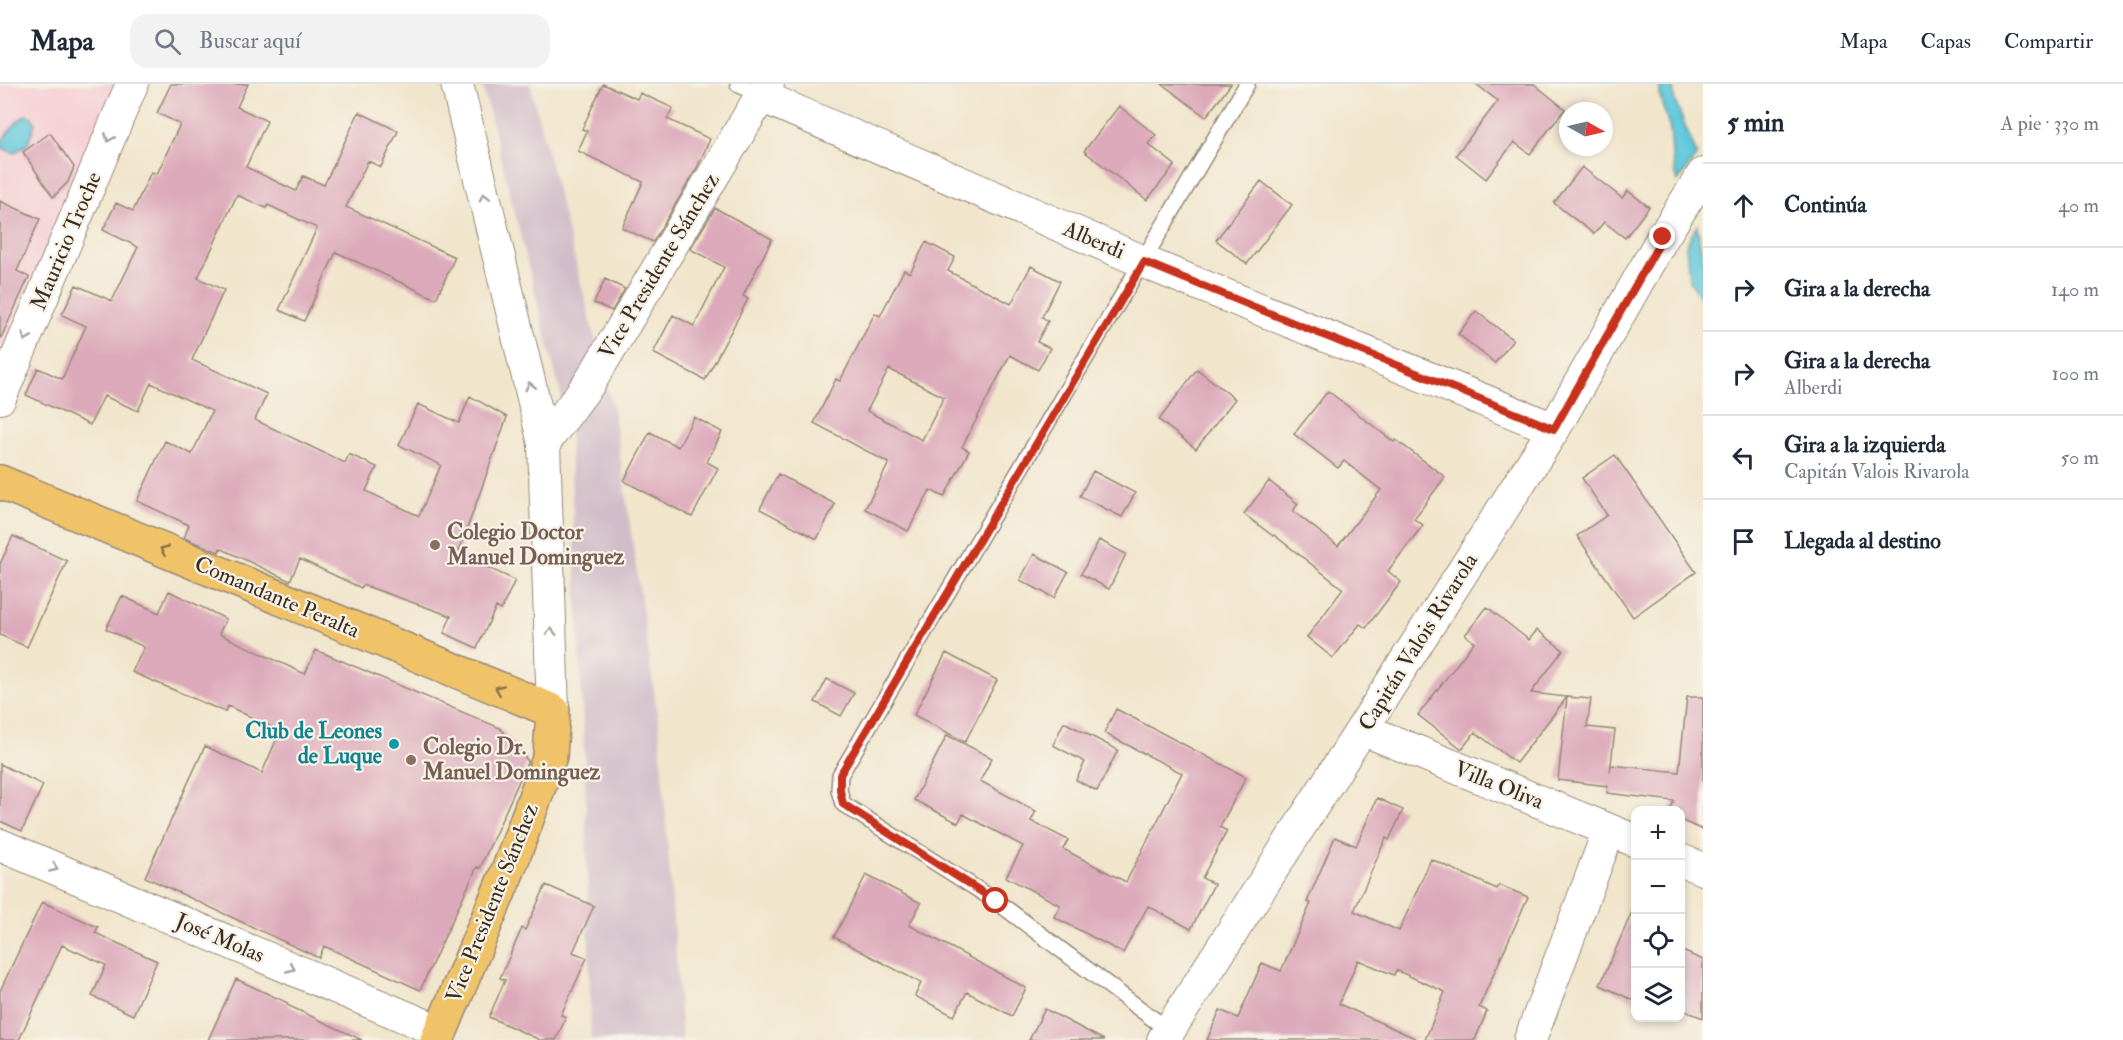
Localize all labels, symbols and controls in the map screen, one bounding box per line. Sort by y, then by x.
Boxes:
search box [130,14,550,68]
text: Mapa [30,24,94,59]
icon: search [151,25,184,58]
text: Buscar aquí [199,27,301,55]
text: Mapa [1840,28,1888,55]
text: Capas [1921,28,1971,55]
text: Compartir [2004,28,2093,55]
north arrow [1559,102,1613,156]
text: 5 min [1727,107,1784,139]
text: A pie · 330 m [2001,111,2099,136]
one-way arrow [104,132,116,143]
street label: Mauricio Troche [24,168,108,314]
street label: Vice Presidente Sánchez [592,168,726,364]
icon: ahead [1727,189,1760,222]
text: Continúa [1784,191,1867,219]
one-way arrow [479,192,492,202]
text: 40 m [2058,193,2099,218]
street label: Alberdi [1058,214,1129,265]
route end [1649,223,1675,249]
icon: right [1727,273,1760,306]
text: Gira a la derecha [1784,275,1930,303]
text: 140 m [2051,277,2099,302]
one-way arrow [21,331,33,342]
text: Gira a la derecha [1784,347,1930,375]
icon: right [1727,357,1760,390]
text: 100 m [2052,361,2099,386]
text: Alberdi [1784,375,1842,400]
one-way arrow [525,382,538,392]
text: Gira a la izquierda [1784,431,1945,459]
icon: left [1727,441,1760,474]
text: 50 m [2060,445,2099,470]
text: Capitán Valois Rivarola [1784,459,1969,484]
place label: Colegio Doctor Manuel Dominguez [446,518,625,572]
icon: arrive [1727,525,1760,558]
text: Llegada al destino [1784,527,1941,555]
marker: Colegio Doctor Manuel Dominguez [428,538,442,552]
one-way arrow [159,545,170,557]
street label: Capitán Valois Rivarola [1352,547,1485,736]
street label: Comandante Peralta [190,550,365,645]
one-way arrow [544,627,557,636]
one-way arrow [495,684,506,696]
place label: Club de Leones de Luque [245,717,383,771]
place label: Colegio Dr. Manuel Dominguez [422,733,601,787]
marker: Club de Leones de Luque [387,737,401,751]
marker: Colegio Dr. Manuel Dominguez [404,753,418,767]
street label: Villa Oliva [1450,754,1549,816]
street label: Vice Presidente Sánchez [439,799,545,1007]
map controls [1631,806,1685,1022]
button: + [1631,806,1685,860]
button: − [1631,860,1685,914]
one-way arrow [48,861,59,873]
route start [982,887,1008,913]
street label: José Molas [170,906,269,969]
button: locate [1631,914,1685,968]
one-way arrow [285,961,296,973]
button: layers [1631,968,1685,1022]

